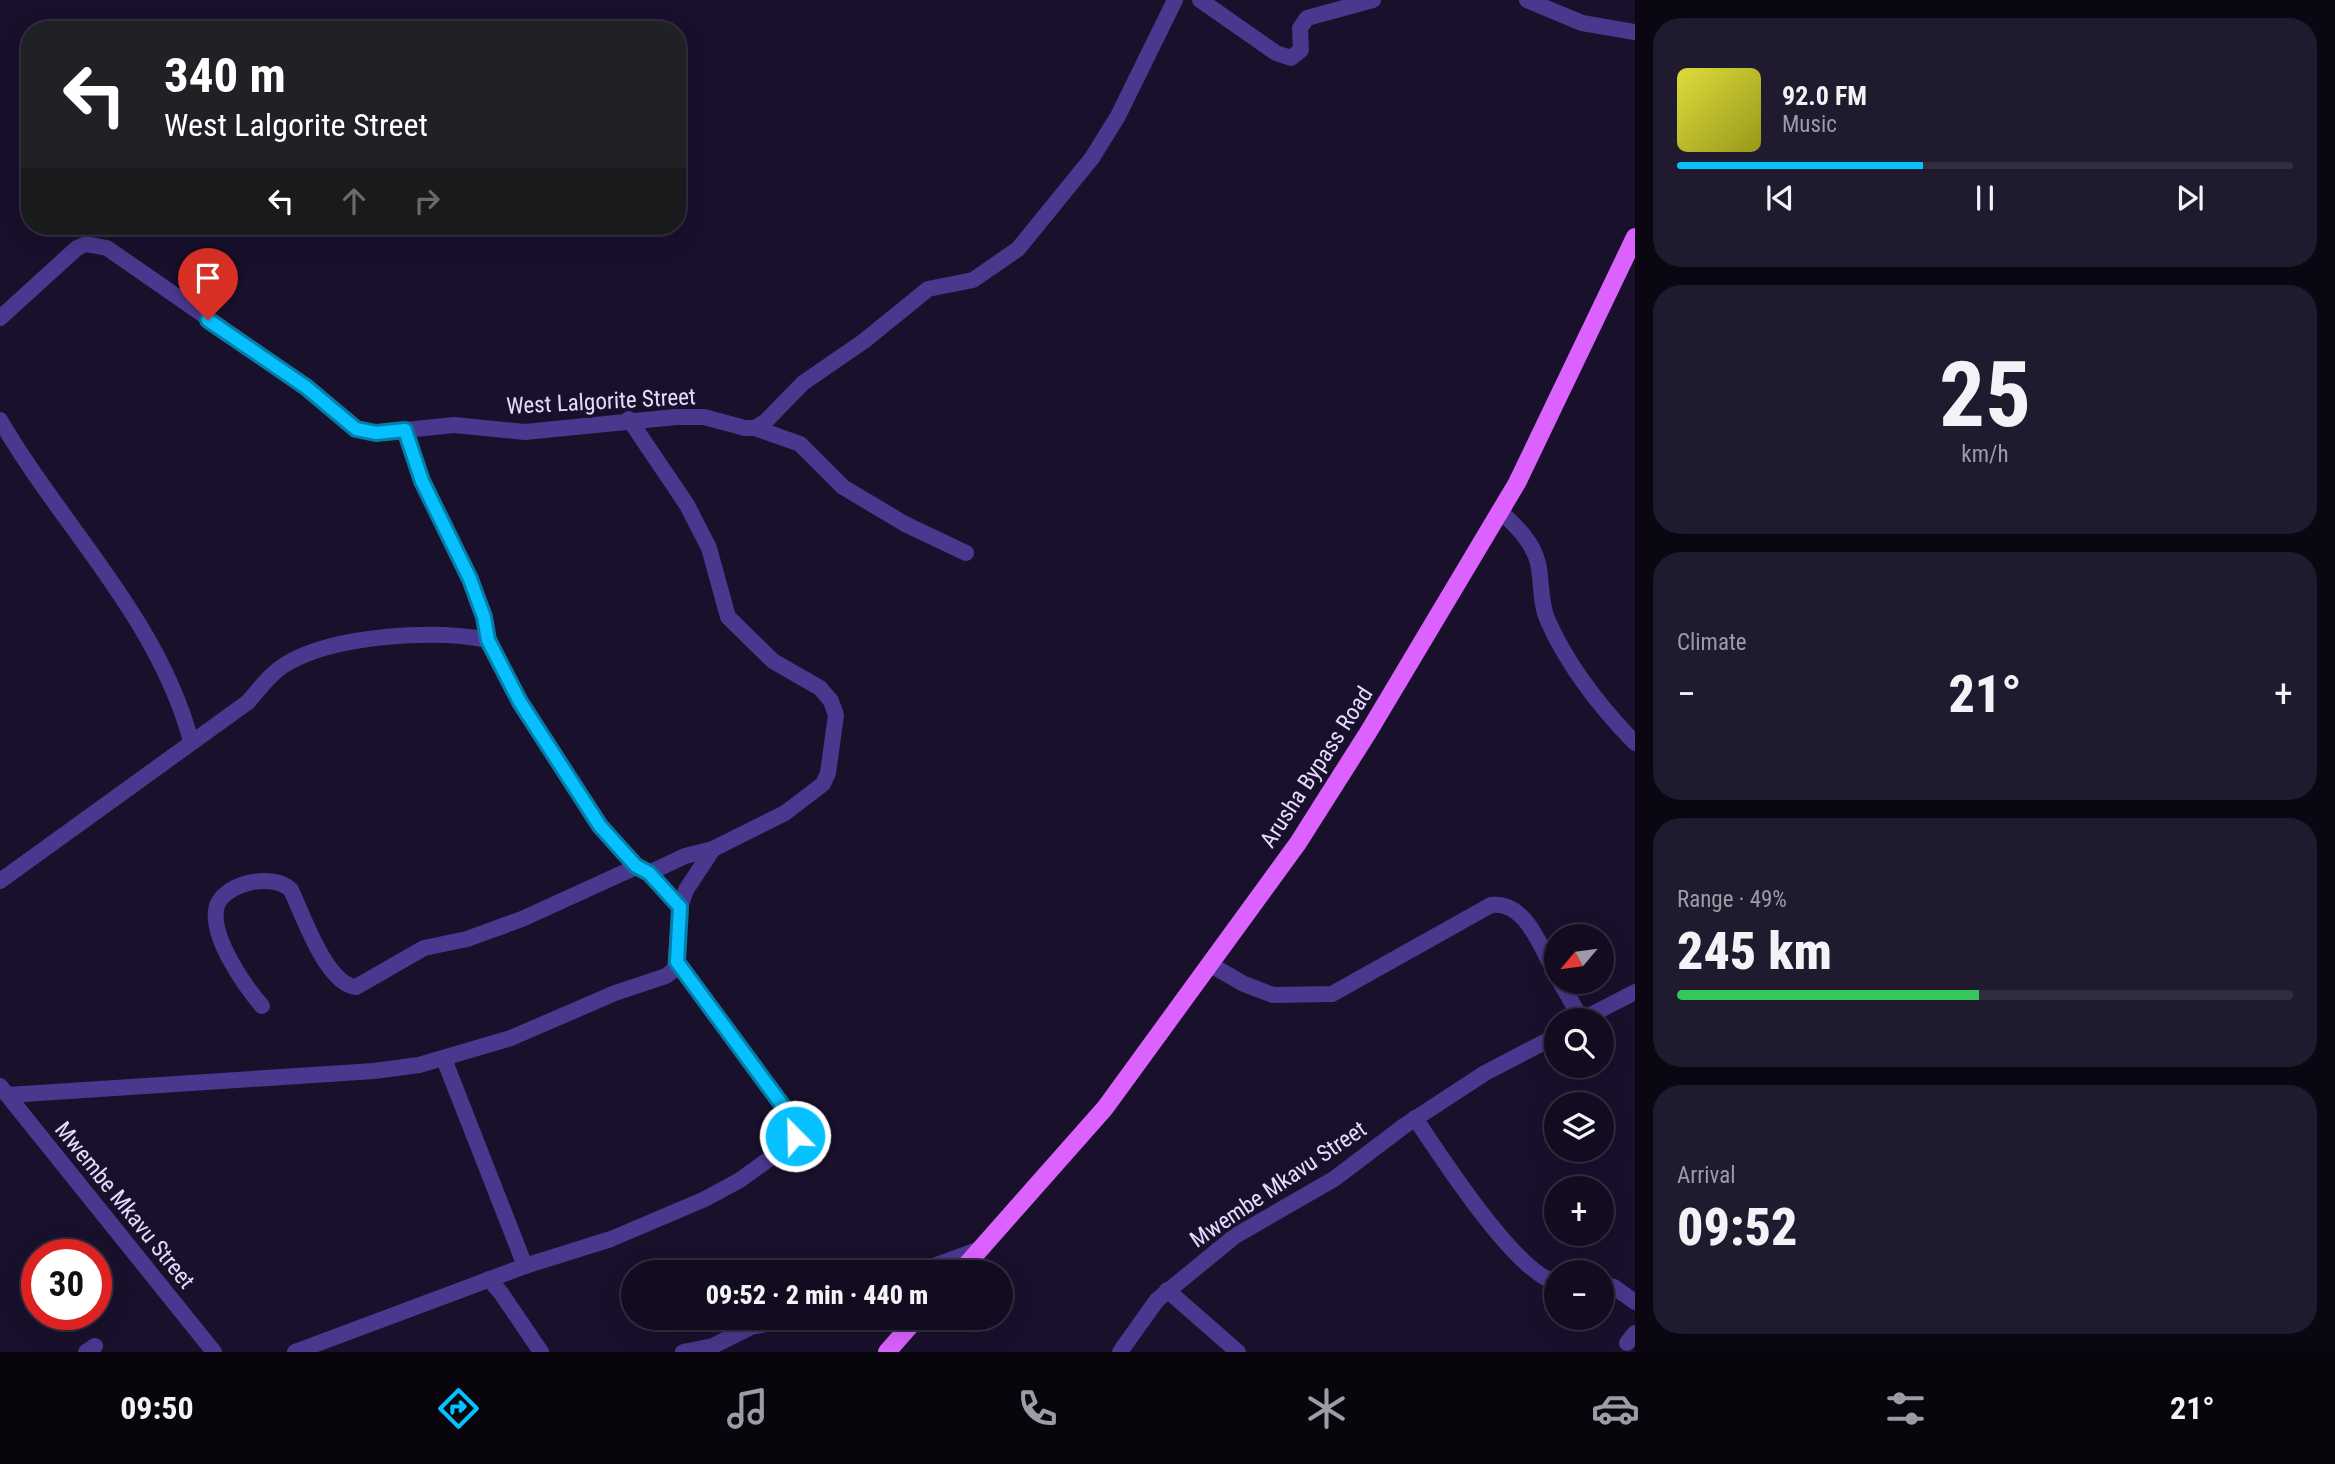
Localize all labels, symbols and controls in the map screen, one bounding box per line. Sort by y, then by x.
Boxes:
text: 340 m [164,47,286,104]
icon: left [49,49,140,140]
text: 92.0 FM [1782,81,1867,111]
text: West Lalgorite Street [164,106,428,144]
text: Music [1782,111,1837,138]
icon: previous [1761,179,1799,217]
icon: pause [1966,179,2004,217]
icon: next [2171,179,2209,217]
icon: left [262,182,300,220]
icon: ahead [335,182,373,220]
icon: right [408,182,446,220]
pin [178,248,238,320]
icon: arrive [189,259,227,297]
text: 25 [1939,342,2031,448]
street label: West Lalgorite Street [506,383,696,420]
text: km/h [1961,441,2009,468]
text: Climate [1677,629,1747,656]
text: 21° [1948,664,2022,725]
text: − [1677,672,1696,716]
text: + [2274,672,2293,716]
street label: Arusha Bypass Road [1254,682,1378,853]
text: Range · 49% [1677,886,1787,913]
text: 245 km [1677,921,1832,982]
north arrow [1544,924,1614,994]
map controls [1544,924,1614,1330]
button: search [1544,1008,1614,1078]
button: layers [1544,1092,1614,1162]
position arrow [758,1099,832,1173]
street label: Mwembe Mkavu Street [1185,1115,1371,1253]
street label: Mwembe Mkavu Street [49,1117,200,1294]
text: Arrival [1677,1162,1736,1189]
button: + [1544,1176,1614,1246]
text: 09:52 [1677,1197,1797,1258]
speed limit sign: 30 [21,1239,112,1330]
button: − [1544,1260,1614,1330]
text: 09:52 · 2 min · 440 m [706,1280,928,1310]
icon: directions [434,1384,483,1433]
icon: music [723,1384,772,1433]
icon: phone [1013,1384,1062,1433]
icon: climate [1302,1384,1351,1433]
icon: car [1591,1384,1640,1433]
icon: filters [1881,1384,1930,1433]
text: 09:50 [120,1389,194,1427]
text: 21° [2170,1389,2215,1427]

